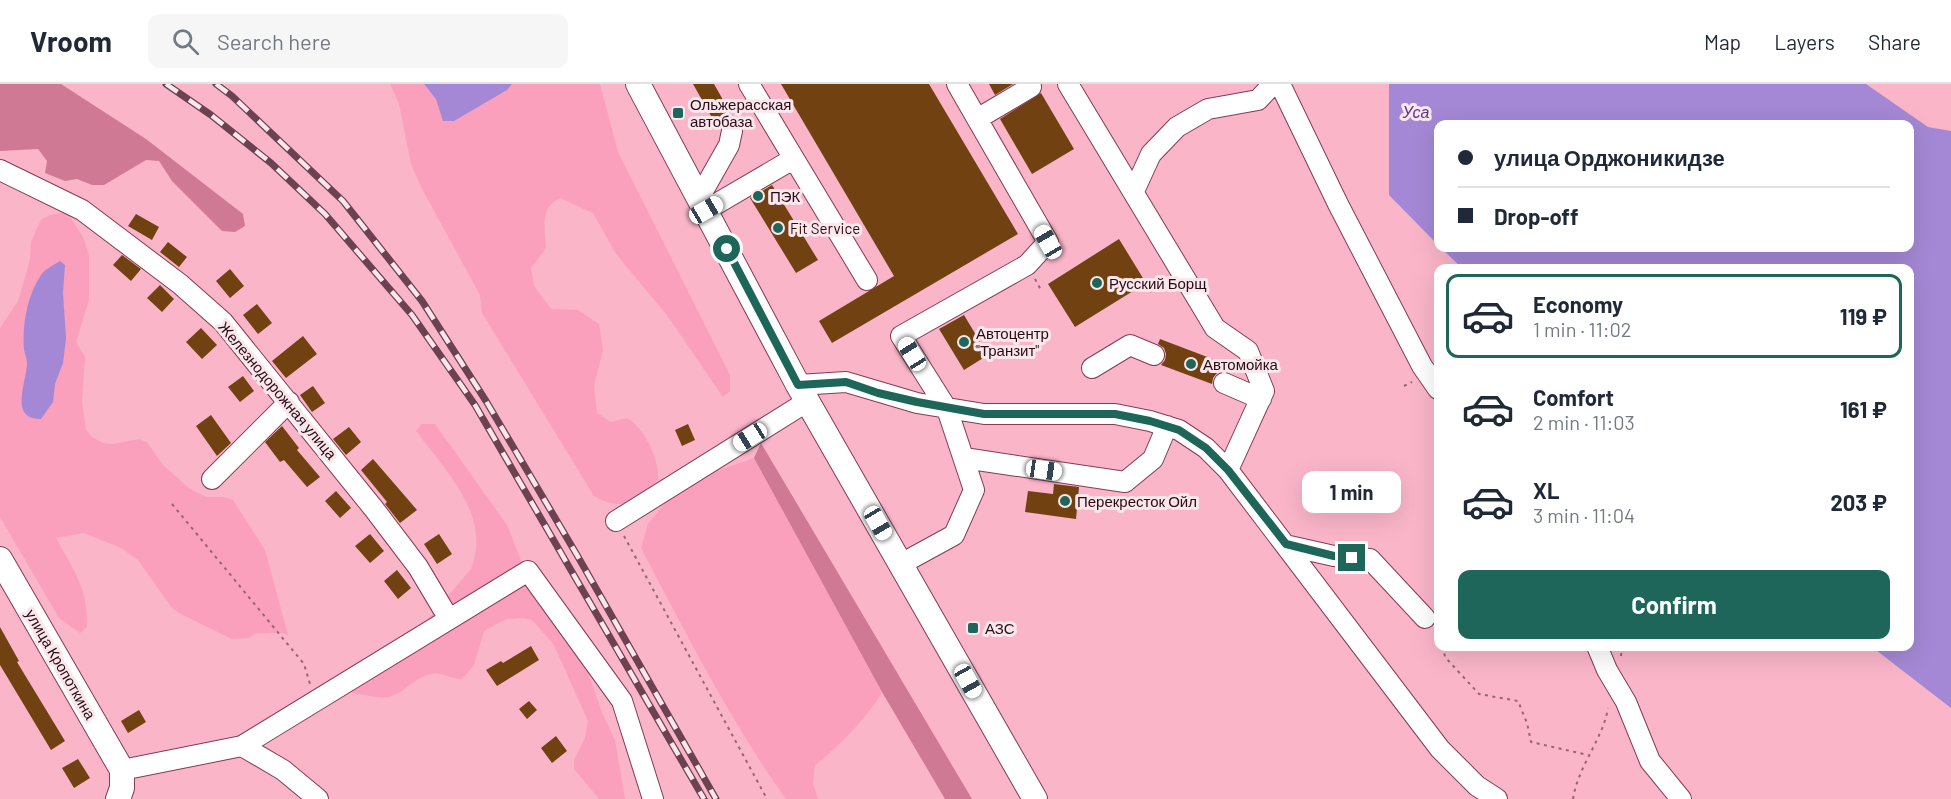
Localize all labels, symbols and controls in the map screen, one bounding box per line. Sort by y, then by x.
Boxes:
search box [148,14,568,68]
text: Vroom [30,24,112,58]
icon: search [169,25,202,58]
text: Search here [217,28,331,54]
text: Map [1704,29,1741,54]
text: Layers [1774,29,1835,54]
text: Share [1868,29,1921,54]
place label: Ольжерасская автобаза [690,95,791,130]
water label: Уса [1402,102,1429,121]
marker: Ольжерасская автобаза [671,106,685,120]
text: улица Орджоникидзе [1494,144,1725,170]
place label: ПЭК [770,187,801,205]
marker: ПЭК [751,189,765,203]
car [686,193,726,227]
text: Drop-off [1494,203,1578,229]
place label: Fit Service [790,219,860,237]
marker: Fit Service [771,221,785,235]
car [1031,222,1065,262]
route start [713,235,740,262]
place label: Русский Борщ [1109,274,1207,292]
marker: Русский Борщ [1090,276,1104,290]
icon: car [1461,289,1515,343]
text: Economy [1533,291,1623,317]
text: 119 ₽ [1840,303,1887,329]
text: 1 min · 11:02 [1533,317,1631,341]
street label: Железнодорожная улица [215,318,341,463]
place label: Автоцентр "Транзит" [976,324,1049,359]
car [895,334,929,374]
marker: Автоцентр "Транзит" [957,335,971,349]
place label: Автомойка [1203,355,1279,373]
marker: Автомойка [1184,357,1198,371]
icon: car [1461,382,1515,436]
text: Comfort [1533,384,1614,410]
text: 161 ₽ [1840,396,1887,422]
text: 2 min · 11:03 [1533,410,1635,434]
car [730,420,770,454]
car [1025,459,1063,481]
callout: 1 min [1302,471,1402,513]
icon: car [1461,475,1515,529]
text: XL [1533,477,1559,503]
text: 1 min [1330,480,1373,504]
text: 203 ₽ [1830,489,1887,515]
place label: Перекресток Ойл [1077,492,1197,510]
marker: Перекресток Ойл [1058,494,1072,508]
car [861,503,895,543]
text: 3 min · 11:04 [1533,503,1635,527]
route end [1338,544,1365,571]
button: Confirm [1458,570,1890,639]
street label: улица Кропоткина [22,606,100,723]
place label: АЗС [985,619,1015,637]
marker: АЗС [966,621,980,635]
car [951,661,985,701]

